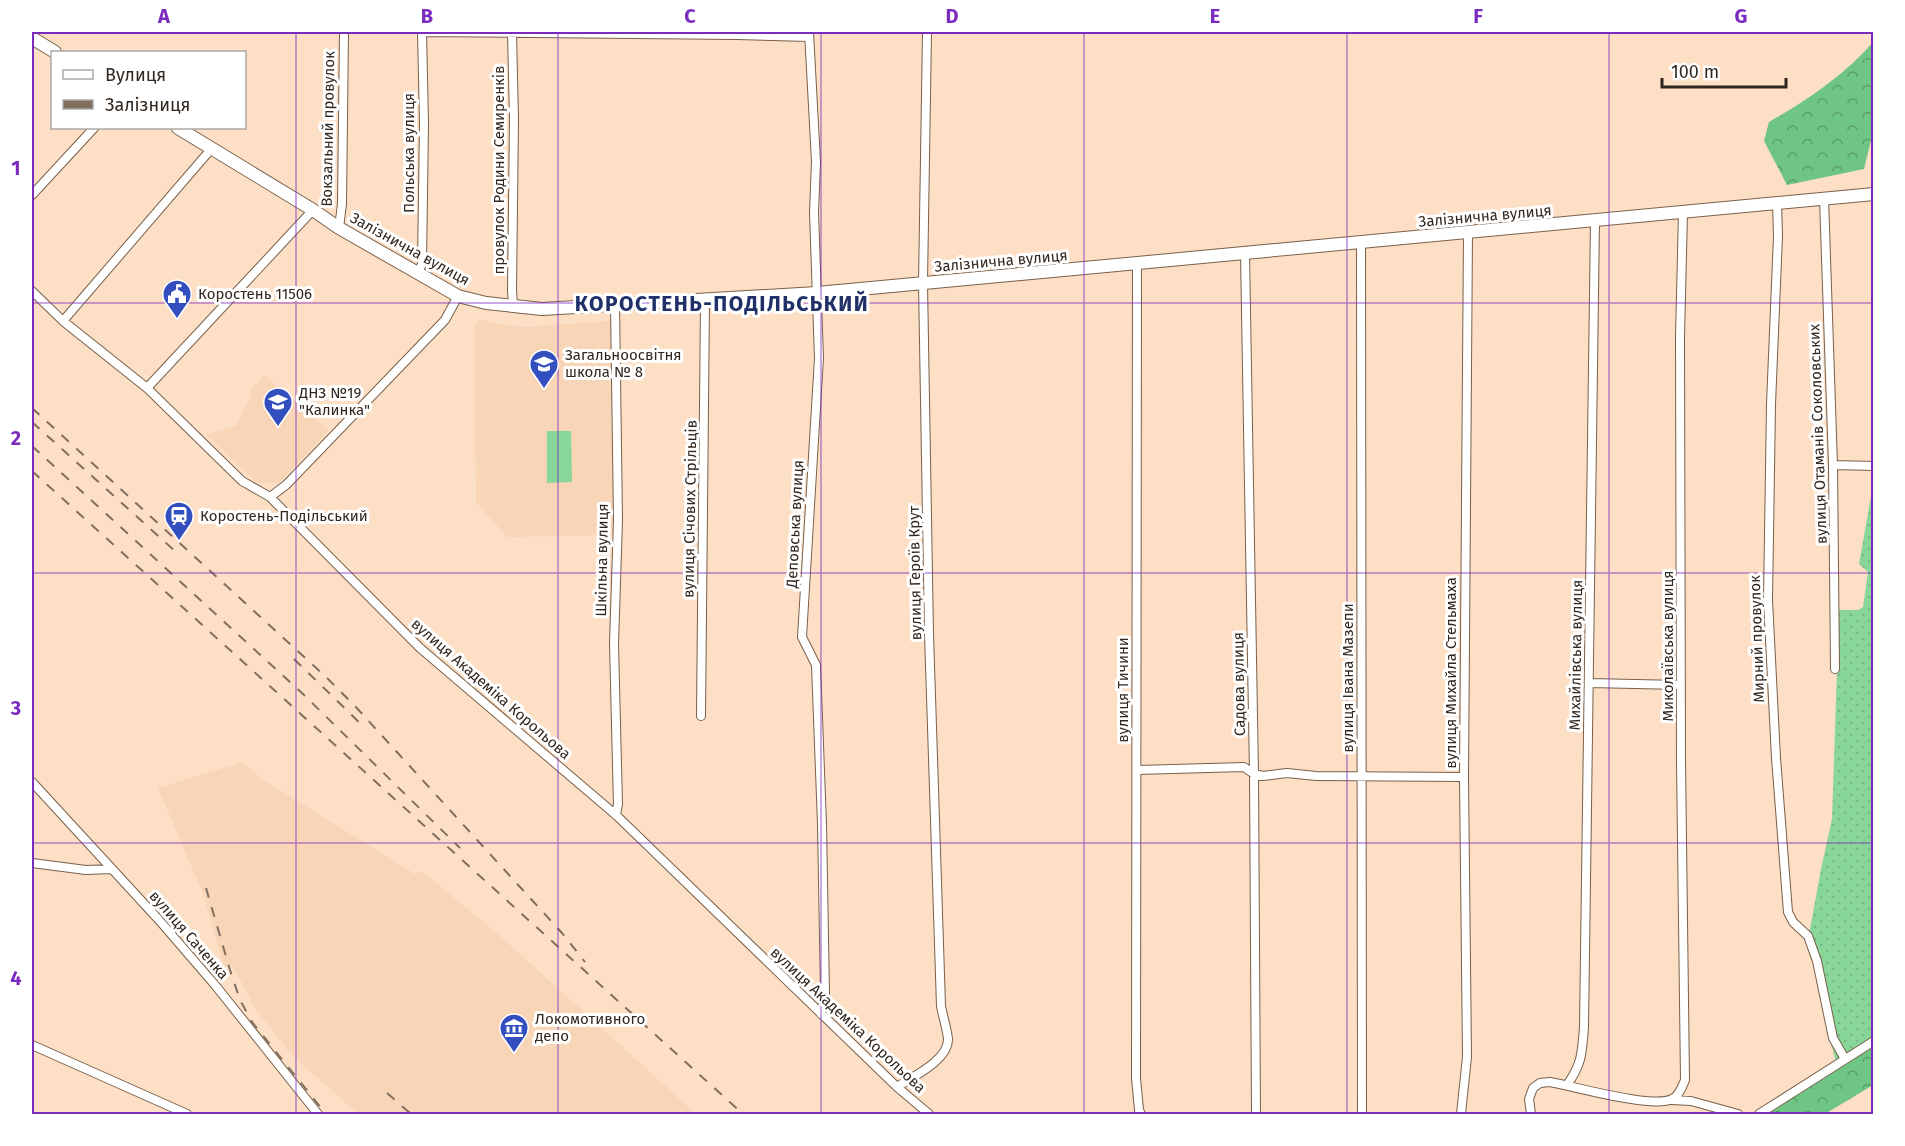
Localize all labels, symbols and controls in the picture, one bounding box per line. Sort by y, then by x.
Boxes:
text: A [157,4,171,28]
text: B [421,4,433,28]
text: C [684,4,696,28]
text: D [945,4,959,28]
text: E [1210,4,1220,28]
text: F [1473,4,1483,28]
text: G [1735,4,1747,28]
legend [51,51,246,129]
street label: Вокзальний провулок [318,51,338,207]
scale bar [1662,51,1786,89]
text: 100 m [1671,61,1719,83]
text: Вулиця [105,64,166,86]
street label: провулок Родини Семиренків [490,65,508,275]
street label: Польська вулиця [400,93,418,213]
text: Залізниця [105,94,191,116]
text: 1 [11,156,21,180]
street label: Залізнична вулиця [1418,201,1552,231]
street label: Залізнична вулиця [347,209,473,289]
street label: Залізнична вулиця [934,246,1068,276]
public building icon: Коростень 11506 [161,278,193,320]
place label: Коростень 11506 [198,285,312,303]
district label: КОРОСТЕНЬ-ПОДІЛЬСЬКИЙ [575,290,869,317]
street label: вулиця Отаманів Соколовських [1805,323,1831,545]
place label: Загальноосвітня школа № 8 [565,346,682,381]
school or university icon: Загальноосвітня школа № 8 [528,348,560,390]
place label: ДНЗ №19 "Калинка" [298,384,370,419]
school or university icon: ДНЗ №19 "Калинка" [262,386,294,428]
street label: вулиця Січових Стрільців [679,420,701,598]
text: 2 [11,426,21,450]
street label: Деповська вулиця [783,460,807,589]
station icon: Коростень-Подільський [163,500,195,542]
street label: Шкільна вулиця [592,503,612,617]
street label: вулиця Героїв Крут [905,505,925,640]
place label: Коростень-Подільський [200,507,368,525]
street label: Миколаївська вулиця [1659,570,1677,722]
street label: Мирний провулок [1746,575,1768,703]
street label: вулиця Михайла Стельмаха [1442,577,1460,769]
street label: Михайлівська вулиця [1566,579,1586,731]
street label: вулиця Івана Мазепи [1339,603,1357,753]
street label: вулиця Академіка Корольова [408,615,574,763]
street label: Садова вулиця [1229,632,1249,736]
street label: вулиця Тичини [1114,637,1132,743]
text: 3 [10,696,21,720]
street label: вулиця Саченка [146,887,232,983]
street label: вулиця Академіка Корольова [767,943,929,1097]
text: 4 [10,966,22,990]
place label: Локомотивного депо [535,1010,645,1045]
museum icon: Локомотивного депо [498,1012,530,1054]

